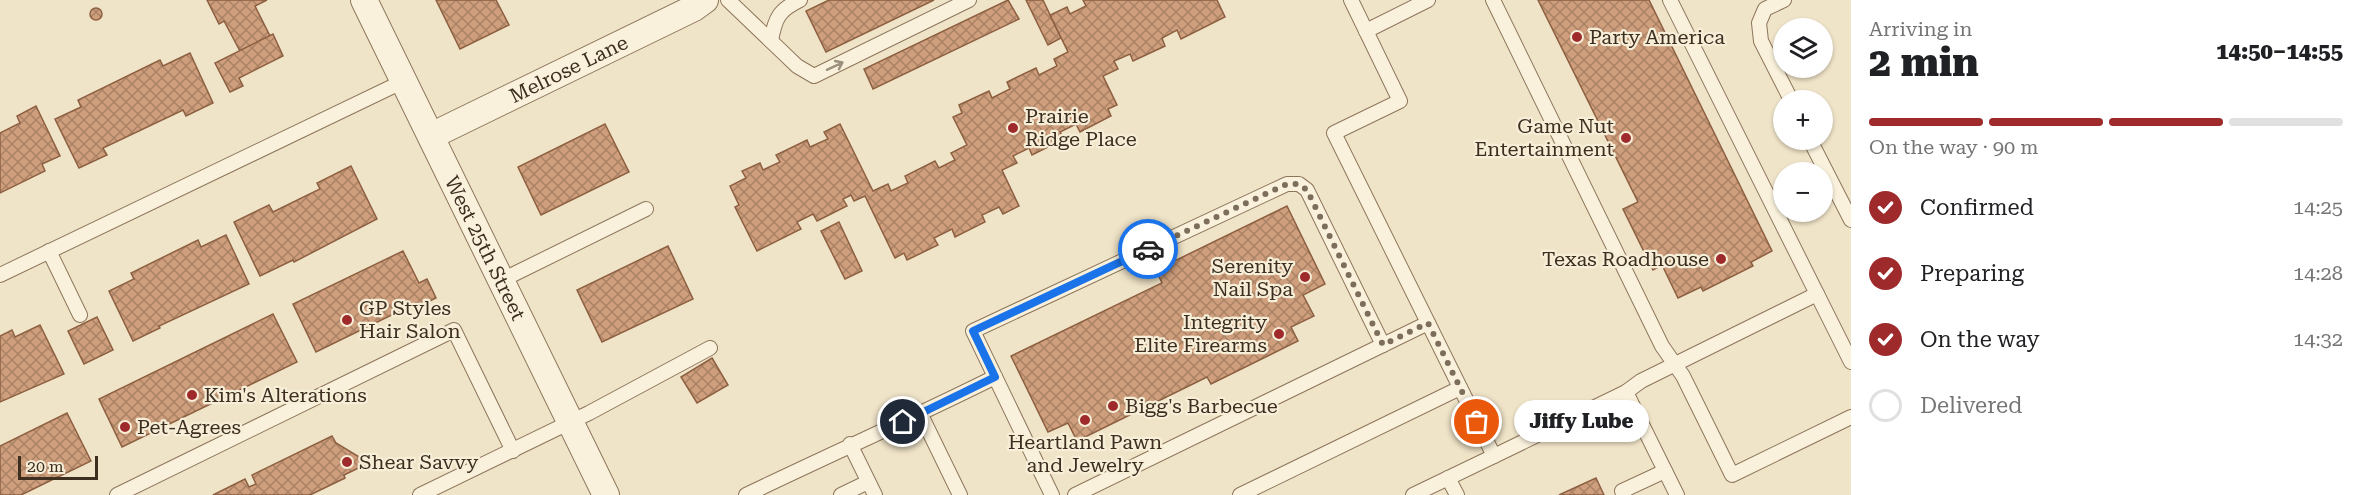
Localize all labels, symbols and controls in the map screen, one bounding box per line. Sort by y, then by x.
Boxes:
text: Arriving in [1869,17,1972,41]
map controls [1773,18,1833,222]
button: layers [1773,18,1833,78]
place label: Party America [1589,25,1725,49]
street label: Melrose Lane [505,30,632,108]
marker: Party America [1570,30,1584,44]
text: 14:50–14:55 [2216,39,2343,64]
text: 2 min [1869,40,1979,86]
one-way arrow [826,59,844,71]
button: + [1773,90,1833,150]
place label: Prairie Ridge Place [1025,104,1137,151]
place label: Game Nut Entertainment [1474,114,1615,161]
marker: Prairie Ridge Place [1006,121,1020,135]
marker: Game Nut Entertainment [1619,131,1633,145]
text: On the way · 90 m [1869,135,2039,159]
button: − [1773,162,1833,222]
street label: West 25th Street [440,172,531,325]
icon: check [1869,191,1902,224]
text: Confirmed [1920,195,2034,220]
text: 14:25 [2293,195,2343,219]
courier [1118,219,1178,279]
icon: car [1132,233,1165,266]
place label: Texas Roadhouse [1542,247,1709,271]
marker: Texas Roadhouse [1714,252,1728,266]
place label: Serenity Nail Spa [1212,254,1293,301]
icon: check [1869,257,1902,290]
text: Preparing [1920,261,2024,286]
text: 14:28 [2293,261,2343,285]
marker: Serenity Nail Spa [1298,270,1312,284]
place label: GP Styles Hair Salon [359,296,461,343]
place label: Integrity Elite Firearms [1134,310,1267,357]
marker: GP Styles Hair Salon [340,313,354,327]
icon: check [1869,323,1902,356]
marker: Integrity Elite Firearms [1272,327,1286,341]
text: On the way [1920,327,2040,352]
text: 14:32 [2293,327,2343,351]
place label: Kim's Alterations [204,383,367,407]
marker: Kim's Alterations [185,388,199,402]
text: Delivered [1920,393,2022,418]
place label: Bigg's Barbecue [1125,394,1278,418]
pin [877,396,928,447]
pin [1451,396,1502,447]
marker: Bigg's Barbecue [1106,399,1120,413]
callout: Jiffy Lube [1513,401,1648,443]
icon: home [886,405,919,438]
icon: bag [1460,405,1493,438]
text: Jiffy Lube [1529,409,1634,433]
marker: Heartland Pawn and Jewelry [1078,413,1092,427]
place label: Pet-Agrees [137,415,241,439]
marker: Pet-Agrees [118,420,132,434]
place label: Heartland Pawn and Jewelry [1008,430,1162,477]
place label: Shear Savvy [359,450,478,474]
scale bar [18,453,98,480]
marker: Shear Savvy [340,455,354,469]
text: 20 m [27,457,64,476]

